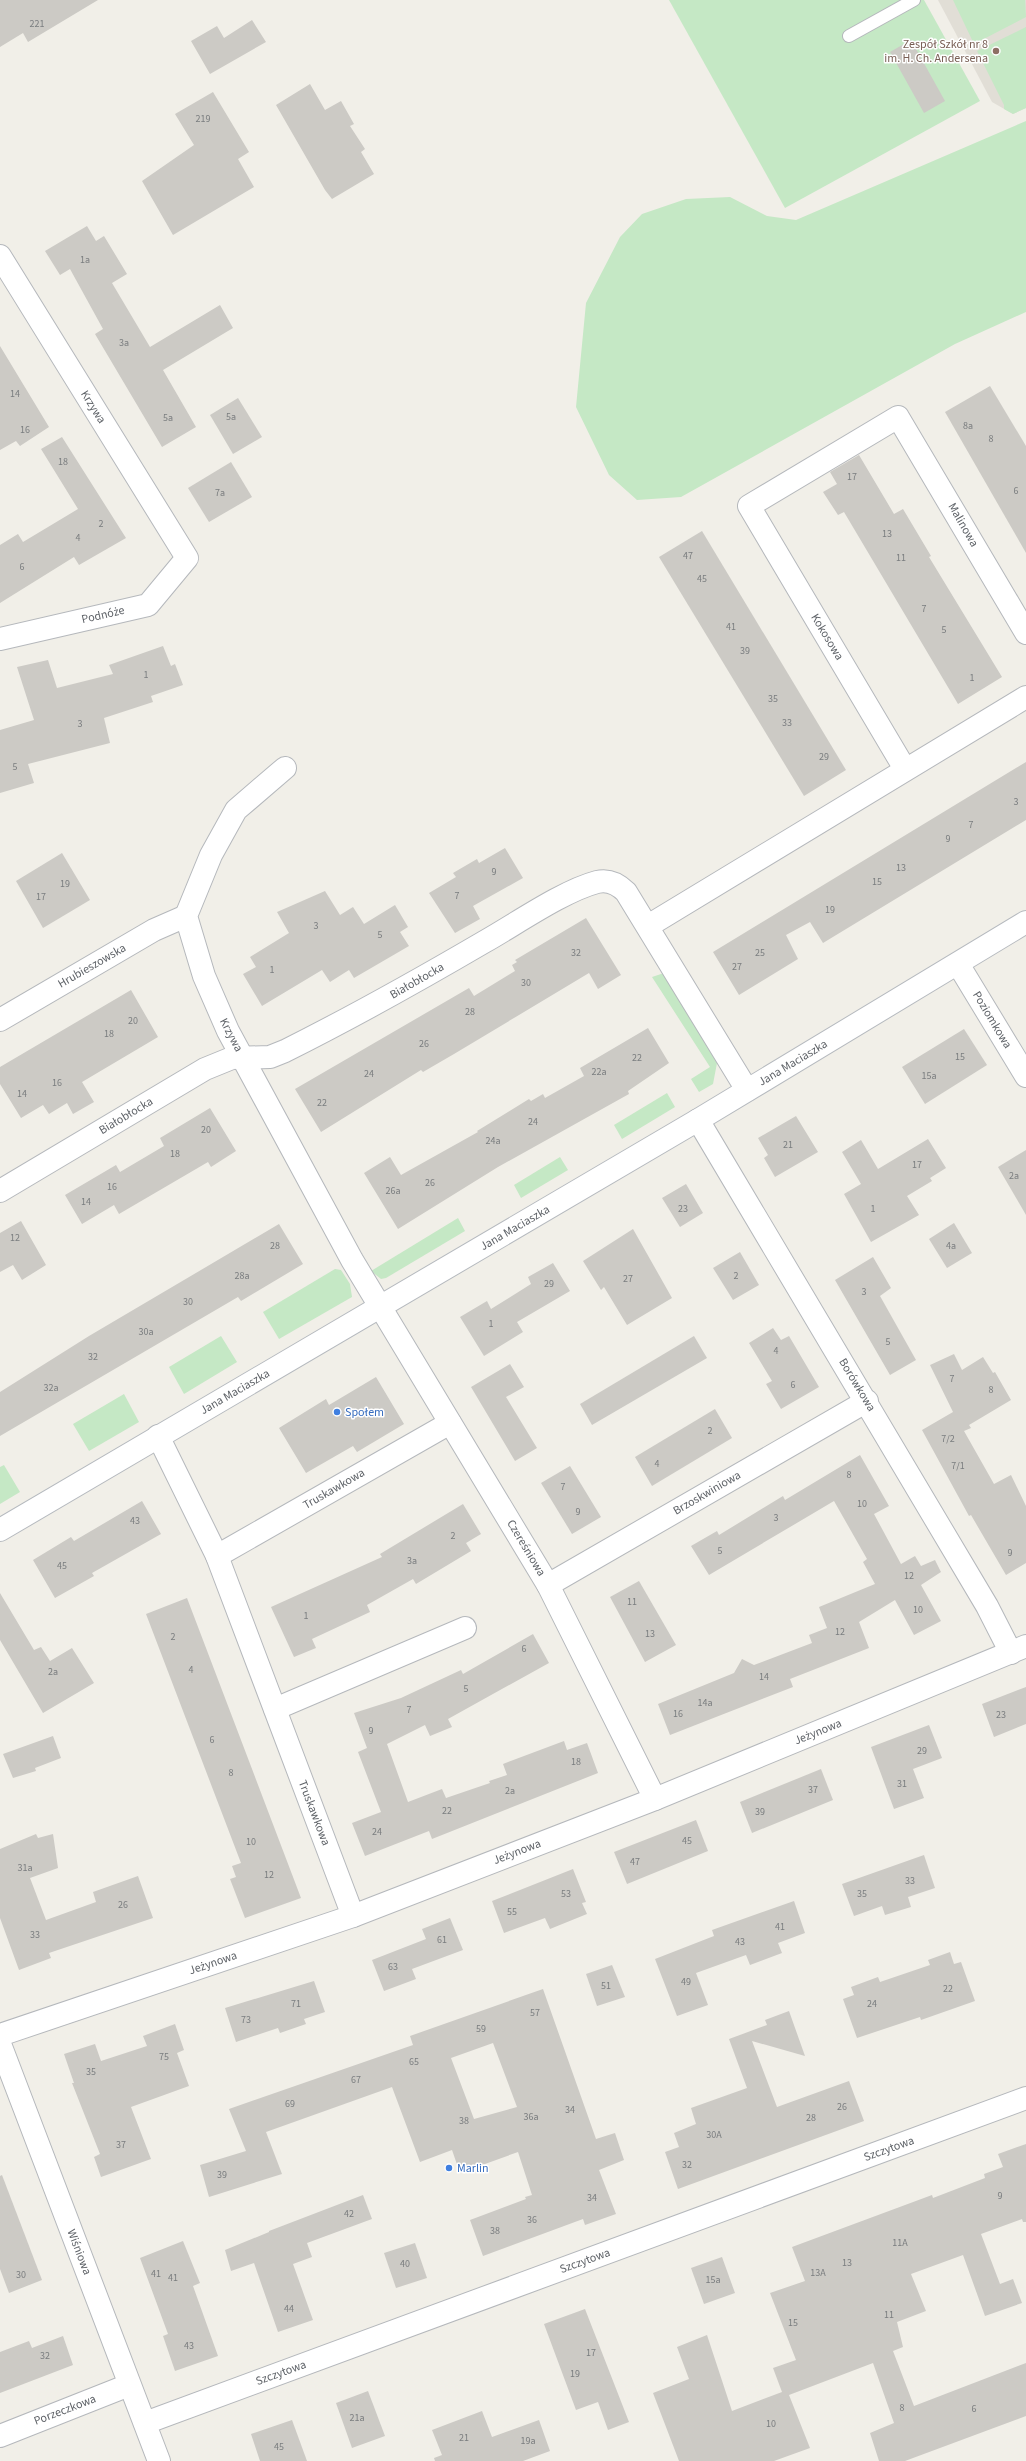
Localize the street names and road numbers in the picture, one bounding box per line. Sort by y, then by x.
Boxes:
street label: Krzywa [76,387,110,427]
street label: Malinowa [944,500,982,550]
street label: Podnóże [80,602,126,628]
street label: Kokosowa [806,611,848,663]
street label: Hrubieszowska [55,940,129,992]
street label: Białobłocka [387,959,447,1003]
street label: Poziomkowa [968,988,1016,1052]
street label: Krzywa [215,1015,247,1055]
street label: Jana Maciaszka [755,1036,831,1090]
street label: Białobłocka [96,1093,156,1139]
street label: Jana Maciaszka [477,1201,553,1255]
street label: Borówkowa [834,1355,880,1415]
street label: Jana Maciaszka [197,1365,273,1419]
street label: Truskawkowa [300,1464,368,1514]
street label: Brzoskwiniowa [670,1467,744,1519]
street label: Czereśniowa [502,1516,550,1580]
street label: Jeżynowa [792,1715,844,1749]
street label: Truskawkowa [294,1778,334,1848]
street label: Jeżynowa [491,1835,543,1869]
street label: Jeżynowa [187,1947,239,1979]
street label: Szczytowa [861,2132,917,2166]
street label: Wiśniowa [62,2227,96,2277]
street label: Szczytowa [557,2244,613,2278]
street label: Szczytowa [253,2356,309,2390]
street label: Porzeczkowa [31,2390,99,2430]

